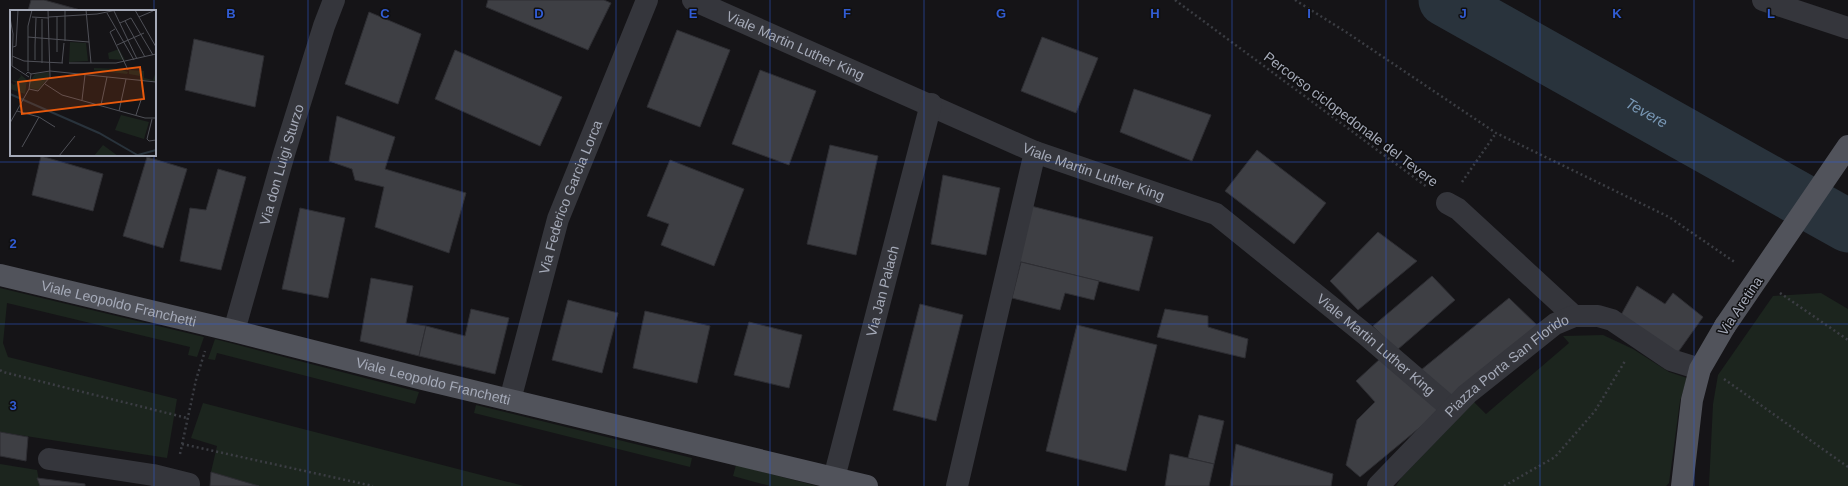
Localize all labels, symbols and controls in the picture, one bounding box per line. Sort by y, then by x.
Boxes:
text: B [226,6,236,21]
text: C [380,6,390,21]
text: D [534,6,544,21]
text: E [689,6,698,21]
text: F [843,6,851,21]
text: G [996,6,1006,21]
text: H [1150,6,1160,21]
text: I [1307,6,1311,21]
text: J [1459,6,1467,21]
text: K [1612,6,1622,21]
text: L [1767,6,1775,21]
street label: Viale Martin Luther King [724,8,867,83]
inset map [10,10,156,156]
street label: Percorso ciclopedonale del Tevere [1261,48,1441,190]
water label: Tevere [1623,94,1671,131]
street label: Via don Luigi Sturzo [256,102,307,227]
street label: Via Federico Garcia Lorca [536,118,605,276]
street label: Viale Martin Luther King [1020,139,1167,204]
text: 2 [9,236,17,251]
street label: Via Jan Palach [863,244,902,338]
street label: Via Aretina [1715,273,1766,338]
street label: Viale Leopoldo Franchetti [40,277,198,330]
street label: Viale Martin Luther King [1314,290,1438,399]
street label: Piazza Porta San Florido [1441,311,1571,420]
street label: Viale Leopoldo Franchetti [354,354,512,408]
text: 3 [9,398,17,413]

